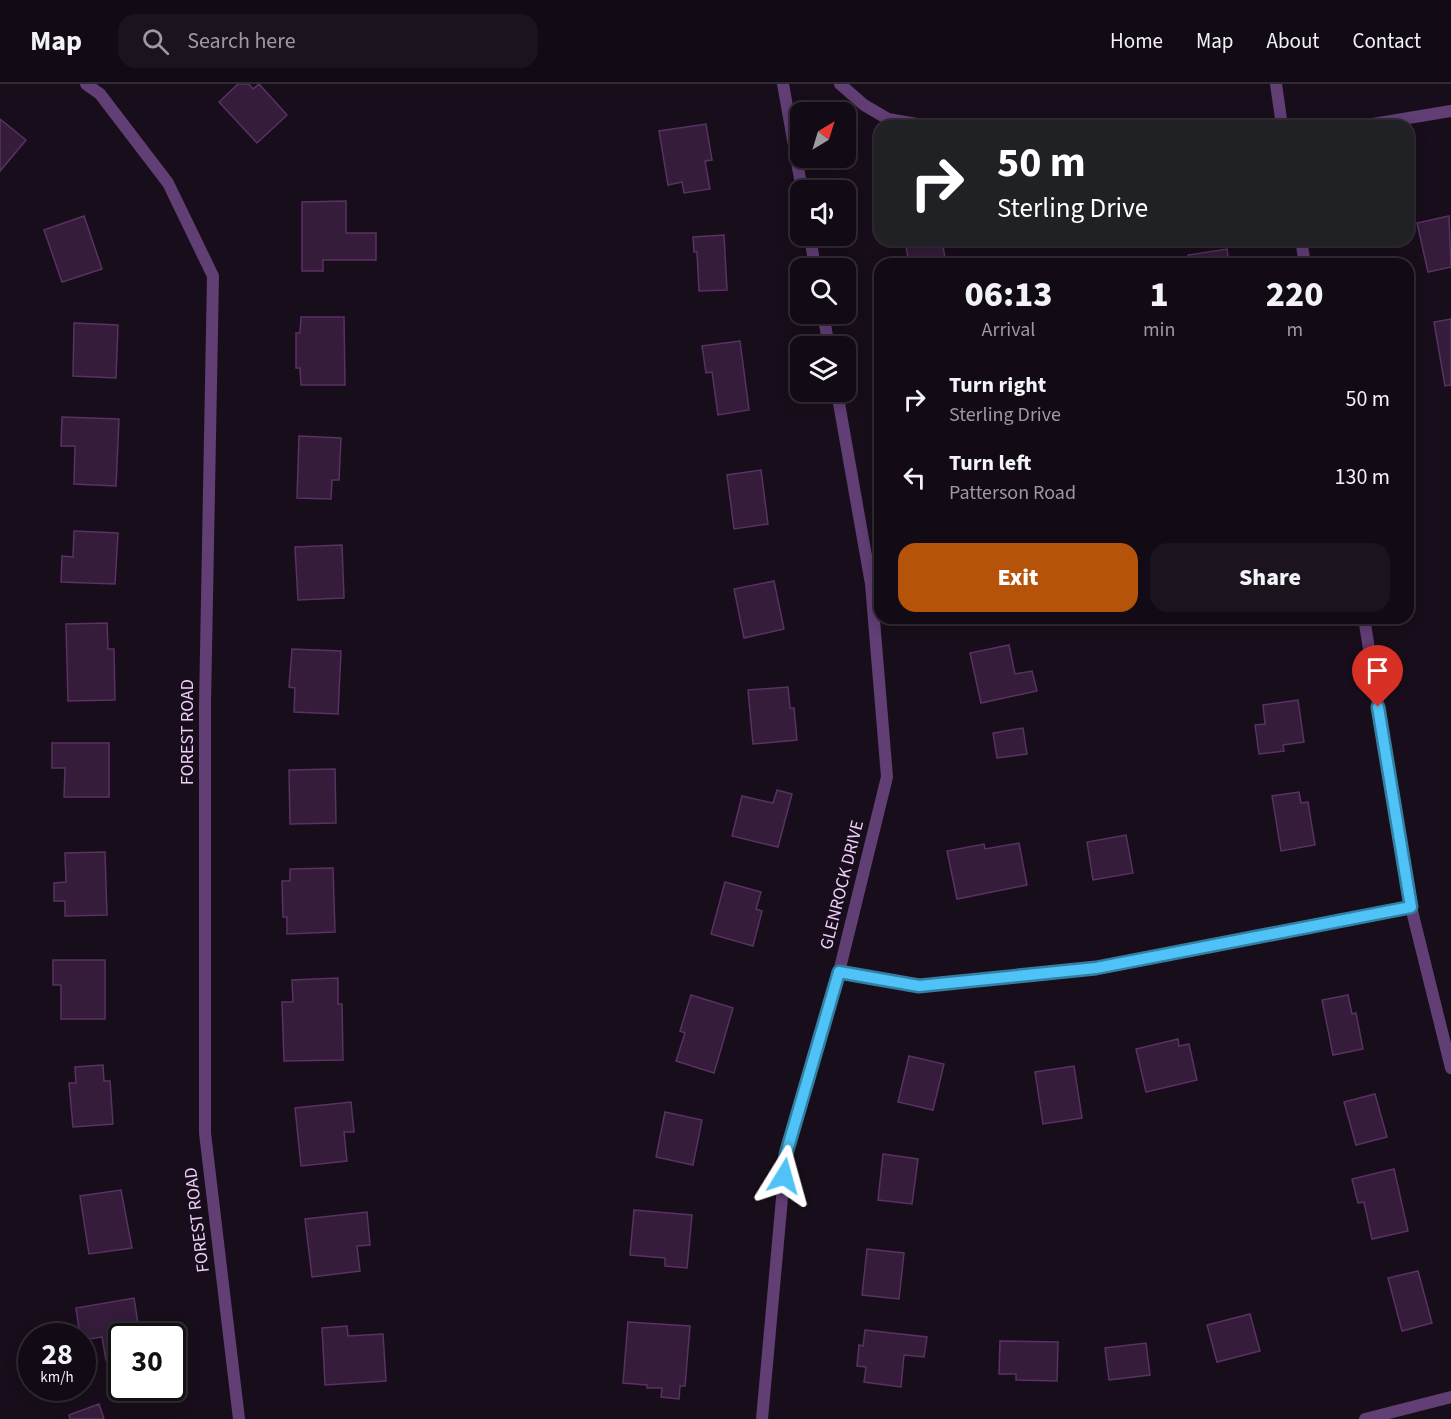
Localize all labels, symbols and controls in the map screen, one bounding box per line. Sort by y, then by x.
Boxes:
search box [118,14,538,68]
text: Map [30,21,82,61]
icon: search [139,25,172,58]
text: Search here [187,25,296,57]
text: Home [1110,26,1163,56]
text: Map [1196,26,1234,56]
text: About [1267,26,1319,56]
text: Contact [1352,26,1421,56]
north arrow [790,102,856,168]
map controls [790,102,856,402]
text: 50 m [997,133,1086,193]
icon: right [898,144,976,222]
button: sound [790,180,856,246]
text: Sterling Drive [997,189,1148,228]
button: search [790,258,856,324]
text: 06:13 [964,269,1053,320]
text: 1 [1150,269,1169,320]
text: 220 [1266,269,1324,320]
text: Arrival [982,316,1035,344]
text: min [1143,316,1175,344]
text: m [1286,316,1303,344]
button: layers [790,336,856,402]
text: Turn right [949,369,1046,401]
icon: right [898,383,931,416]
text: 50 m [1345,383,1390,415]
text: Sterling Drive [949,401,1061,429]
text: Turn left [949,447,1031,479]
icon: left [898,461,931,494]
text: 130 m [1335,461,1390,493]
text: Patterson Road [949,479,1076,507]
button: Exit [898,543,1138,612]
button: Share [1150,543,1390,612]
pin [1352,645,1403,707]
icon: arrive [1361,654,1394,687]
street label: FOREST ROAD [175,679,200,785]
street label: GLENROCK DRIVE [814,818,870,952]
position arrow [752,1144,816,1208]
street label: FOREST ROAD [178,1166,216,1274]
speed limit sign: 30 [108,1323,186,1401]
text: 28 [41,1333,73,1376]
text: km/h [40,1367,74,1388]

